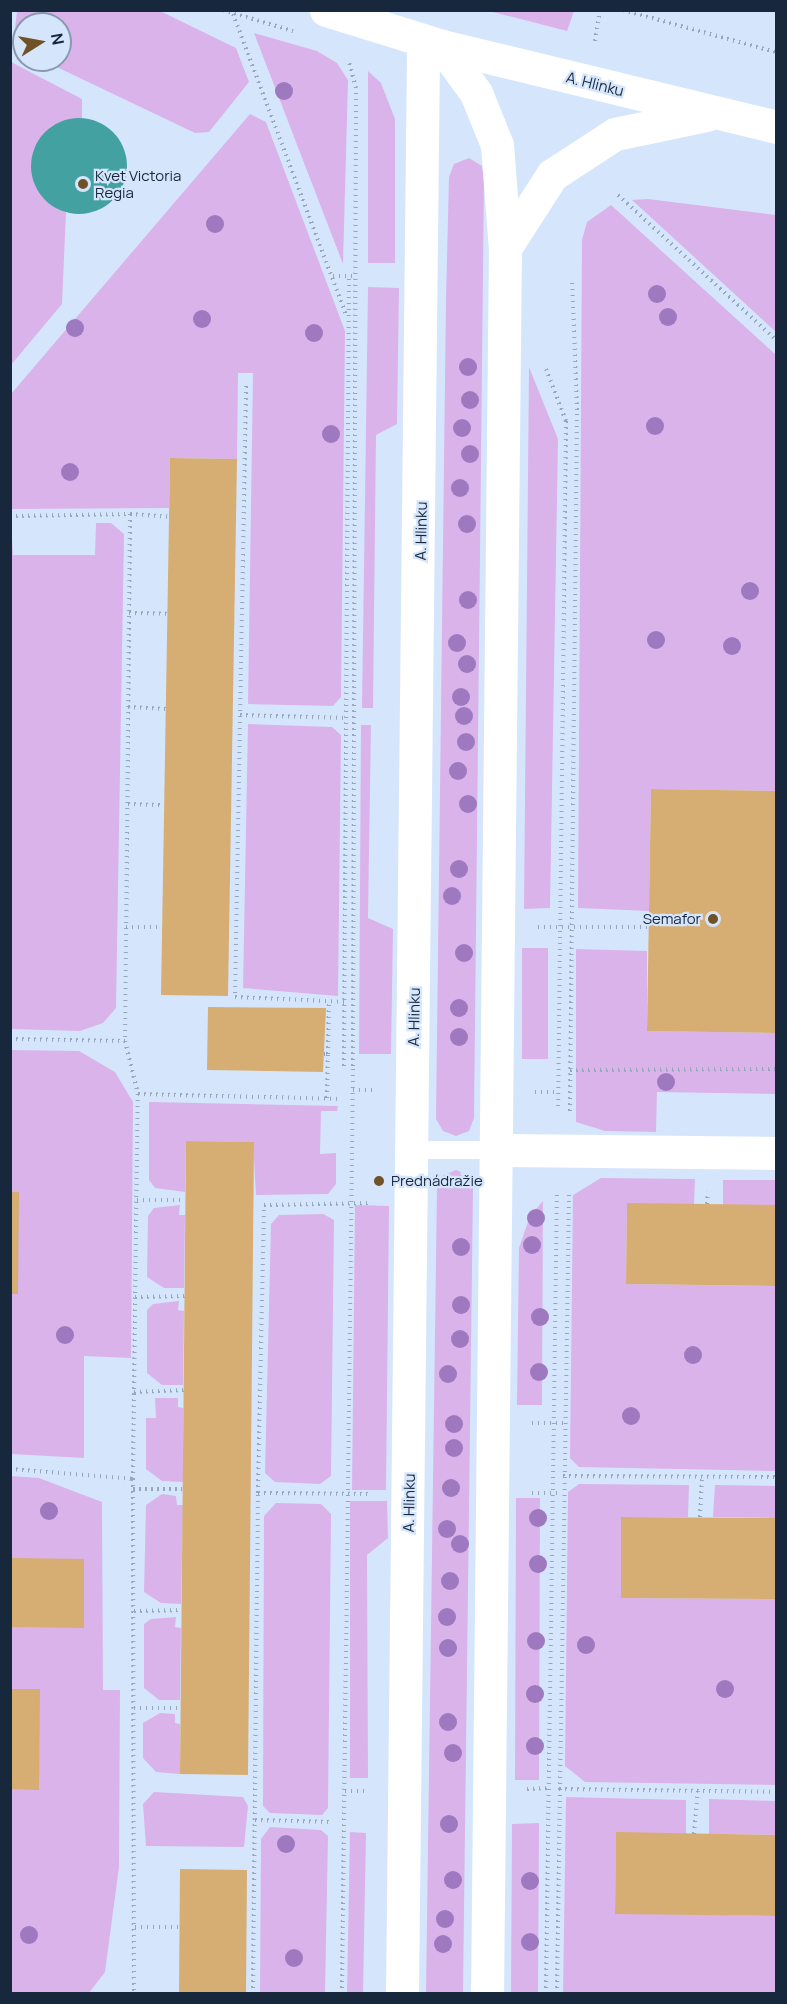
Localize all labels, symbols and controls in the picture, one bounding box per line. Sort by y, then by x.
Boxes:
north arrow [12,12,72,72]
text: N [46,31,70,47]
street label: A. Hlinku [564,68,626,100]
place label: Kvet Victoria Regia [95,166,181,201]
marker: Kvet Victoria Regia [76,177,90,191]
street label: A. Hlinku [411,501,431,561]
place label: Semafor [643,910,701,928]
marker: Semafor [706,912,720,926]
street label: A. Hlinku [404,987,424,1047]
place label: Prednádražie [391,1172,483,1190]
marker: Prednádražie [372,1174,386,1188]
street label: A. Hlinku [399,1473,419,1533]

